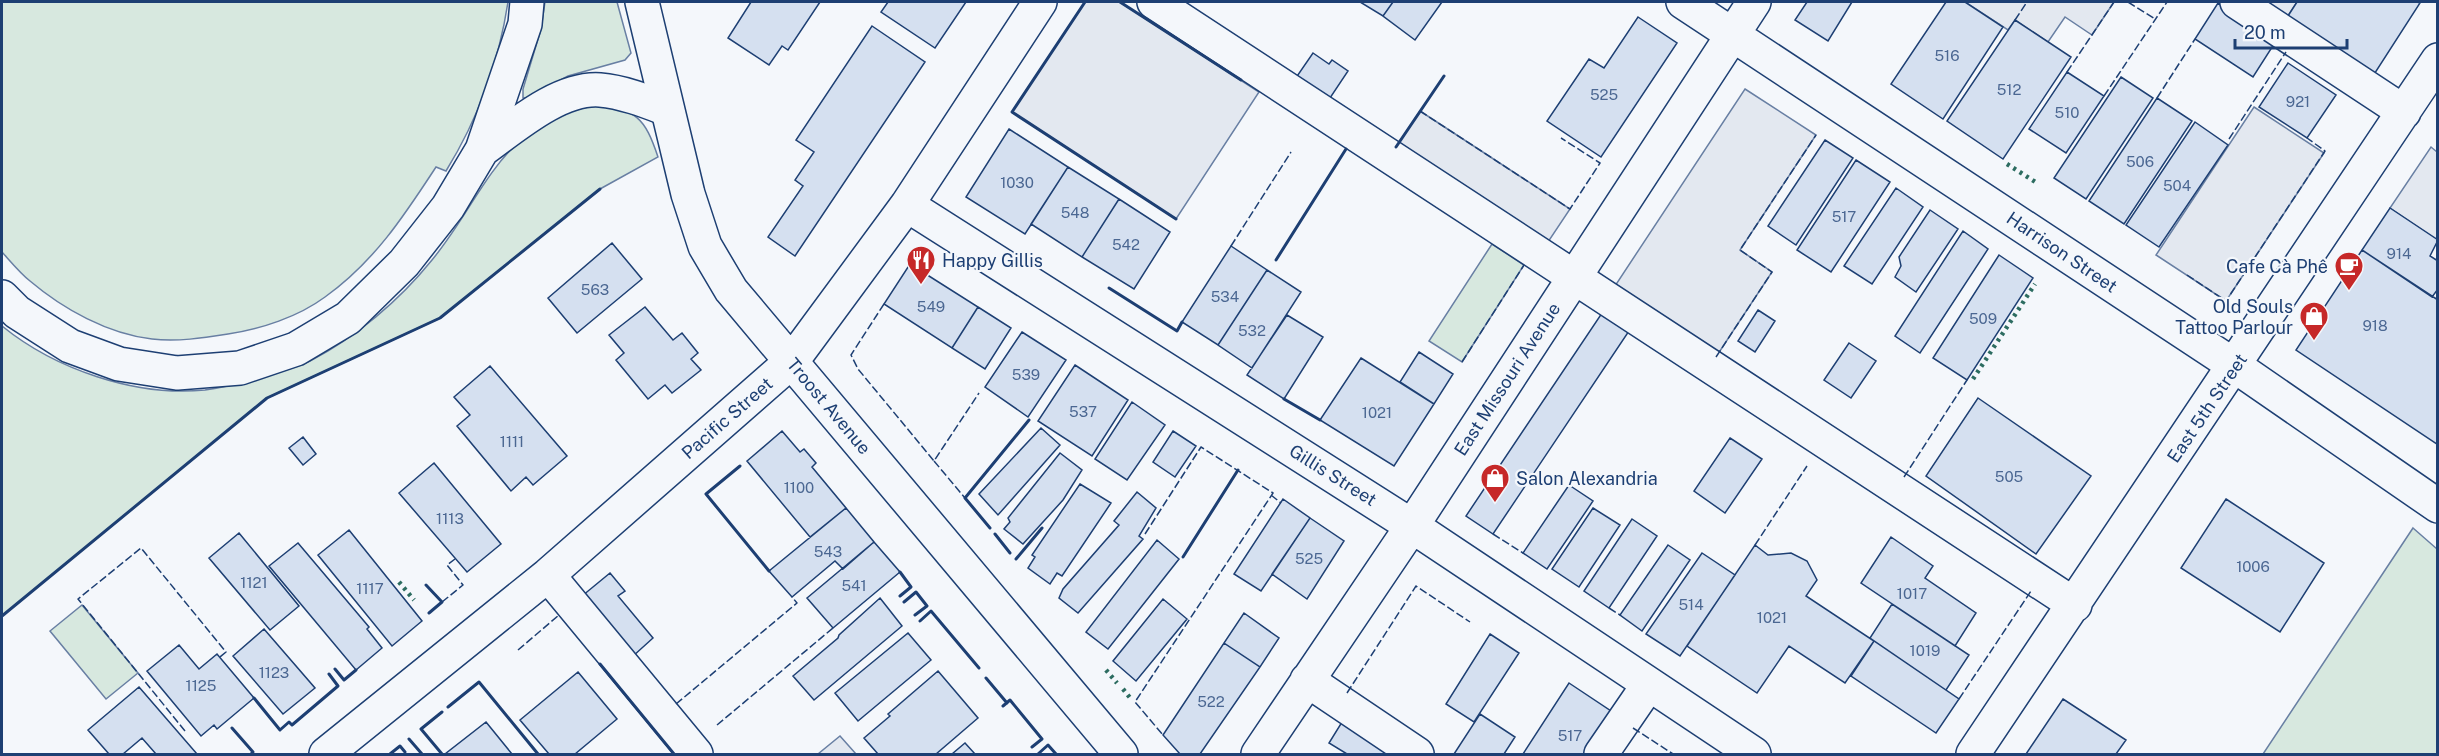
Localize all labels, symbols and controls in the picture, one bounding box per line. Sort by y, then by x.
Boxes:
scale bar [2235,12,2348,50]
text: 20 m [2244,22,2286,43]
house number: 516 [1934,47,1960,64]
house number: 512 [1997,81,2021,98]
house number: 525 [1590,86,1618,103]
house number: 921 [2286,93,2310,110]
house number: 510 [2055,104,2079,121]
house number: 506 [2126,153,2154,170]
house number: 1030 [1000,174,1034,191]
house number: 504 [2163,177,2191,194]
house number: 548 [1061,204,1089,221]
street label: Harrison Street [2003,207,2121,297]
house number: 517 [1832,208,1856,225]
house number: 542 [1112,236,1140,253]
restaurant icon: Happy Gillis [905,244,937,286]
house number: 914 [2387,245,2411,262]
place label: Happy Gillis [942,250,1043,271]
cafe icon: Cafe Cà Phê [2333,250,2365,292]
place label: Cafe Cà Phê [2226,256,2328,277]
house number: 563 [581,281,609,298]
house number: 534 [1211,288,1239,305]
place label: Old Souls Tattoo Parlour [2175,296,2293,338]
house number: 549 [917,298,945,315]
street label: East Missouri Avenue [1450,299,1564,459]
shop icon: Old Souls Tattoo Parlour [2298,300,2330,342]
house number: 509 [1969,310,1997,327]
house number: 918 [2362,317,2388,334]
house number: 532 [1238,322,1266,339]
street label: East 5th Street [2163,349,2251,467]
street label: Troost Avenue [783,354,875,458]
house number: 539 [1012,366,1040,383]
street label: Pacific Street [677,373,777,463]
house number: 537 [1069,403,1097,420]
house number: 1021 [1362,404,1392,421]
house number: 1111 [500,433,524,450]
street label: Gillis Street [1286,440,1380,510]
shop icon: Salon Alexandria [1479,462,1511,504]
place label: Salon Alexandria [1516,468,1658,489]
house number: 505 [1995,468,2023,485]
house number: 1100 [784,479,814,496]
house number: 1113 [436,510,464,527]
house number: 543 [814,543,842,560]
house number: 525 [1295,550,1323,567]
house number: 1006 [2236,558,2270,575]
house number: 1121 [240,574,268,591]
house number: 541 [841,577,867,594]
house number: 1117 [356,580,384,597]
house number: 1017 [1897,585,1927,602]
house number: 514 [1678,596,1704,613]
house number: 1021 [1757,609,1787,626]
house number: 1019 [1910,642,1940,659]
house number: 1123 [259,664,289,681]
house number: 1125 [186,677,216,694]
house number: 522 [1197,693,1225,710]
house number: 517 [1558,727,1582,744]

